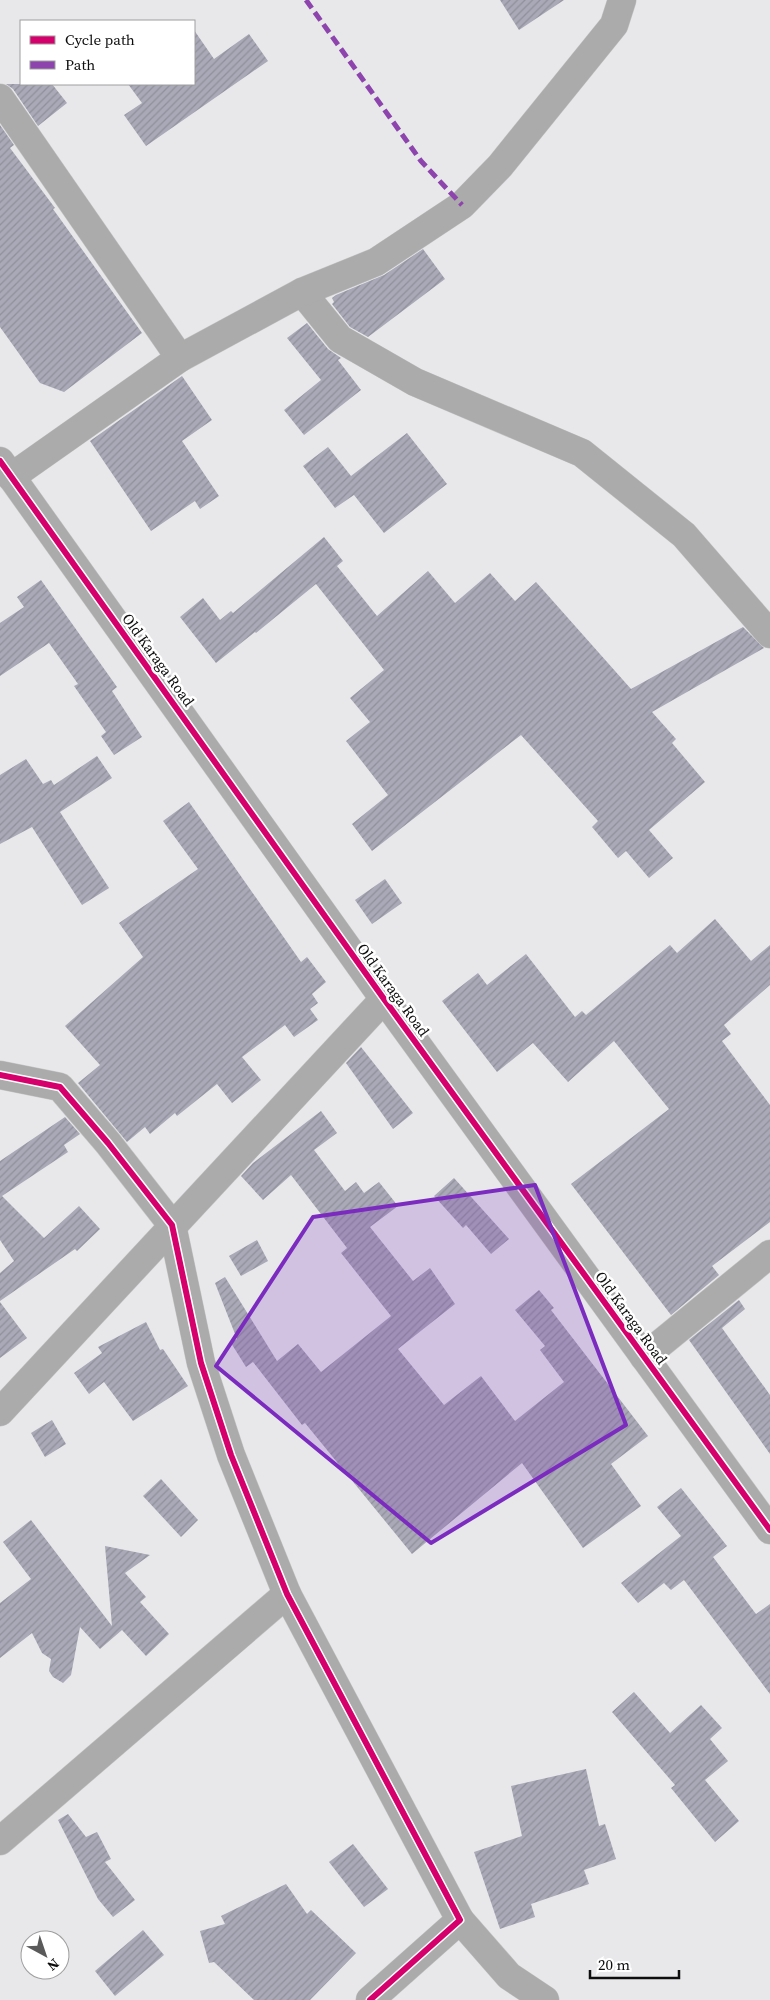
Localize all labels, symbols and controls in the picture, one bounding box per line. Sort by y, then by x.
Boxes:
legend [20,20,195,85]
text: Cycle path [65,29,135,50]
text: Path [65,54,95,75]
street label: Old Karaga Road [117,609,200,711]
street label: Old Karaga Road [352,939,435,1041]
street label: Old Karaga Road [590,1267,673,1369]
north arrow [20,1930,70,1980]
scale bar [590,1948,679,1980]
text: N [43,1954,64,1976]
text: 20 m [598,1954,630,1975]

